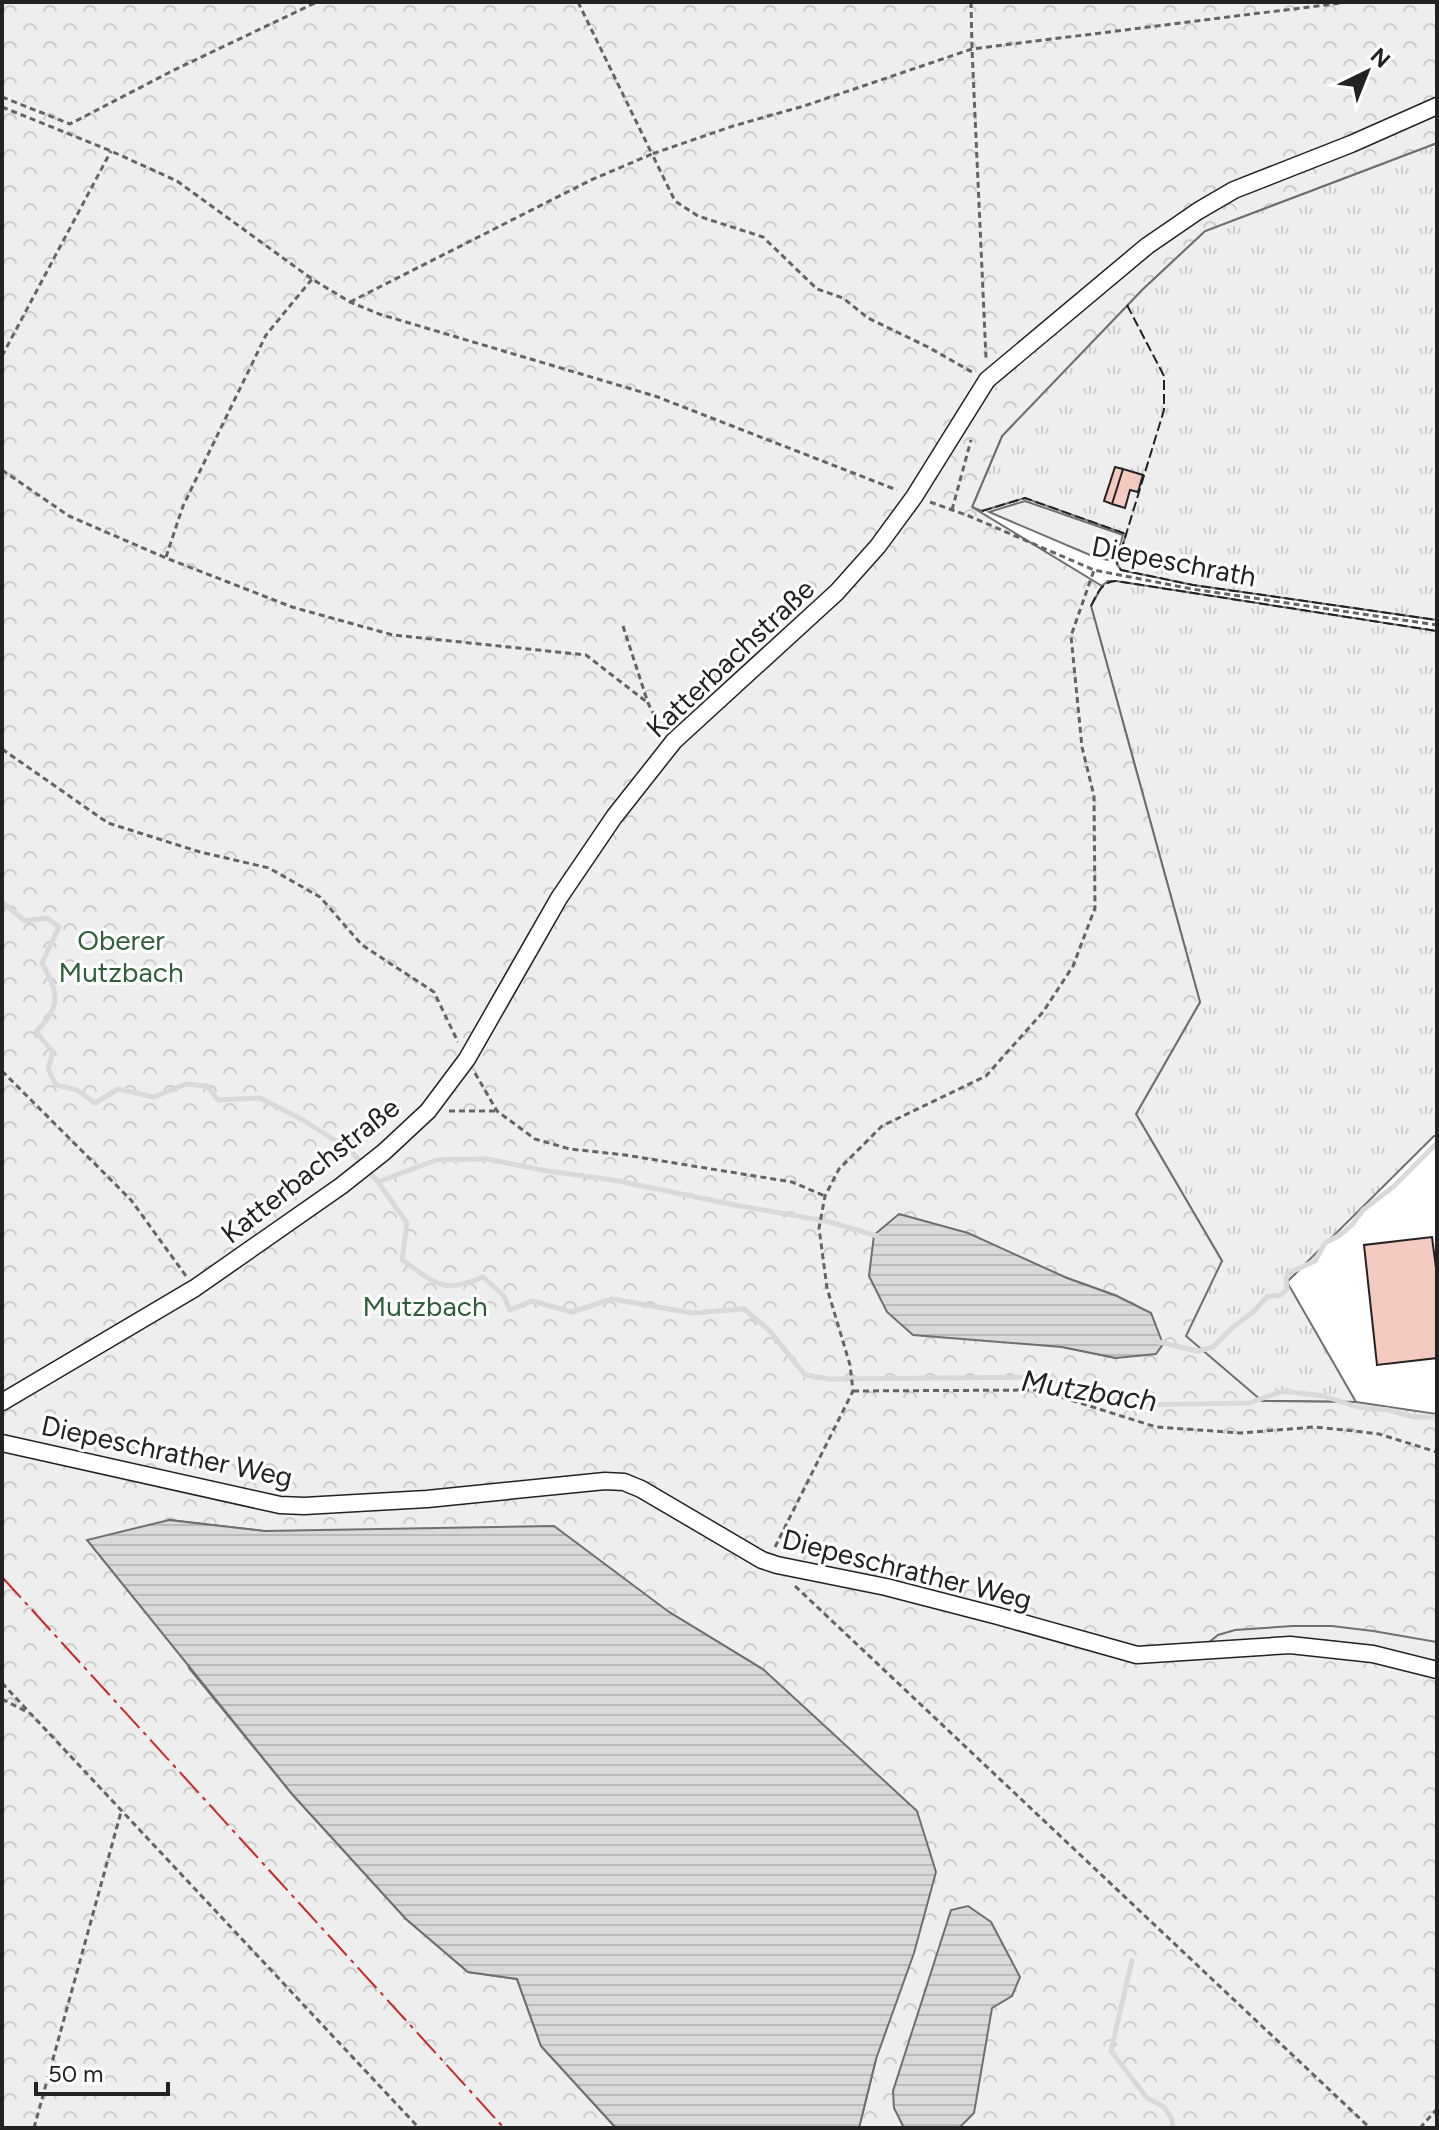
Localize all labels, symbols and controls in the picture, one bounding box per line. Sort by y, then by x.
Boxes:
north arrow [1327,32,1407,112]
text: N [1365,42,1396,73]
street label: Diepeschrath [1089,528,1259,594]
street label: Katterbachstraße [639,572,821,744]
park label: Oberer Mutzbach [58,923,184,989]
street label: Katterbachstraße [214,1090,406,1250]
park label: Mutzbach [362,1289,488,1323]
water label: Mutzbach [1019,1362,1160,1419]
street label: Diepeschrather Weg [38,1408,296,1494]
street label: Diepeschrather Weg [779,1522,1035,1616]
scale bar [36,2046,168,2096]
text: 50 m [48,2059,104,2088]

